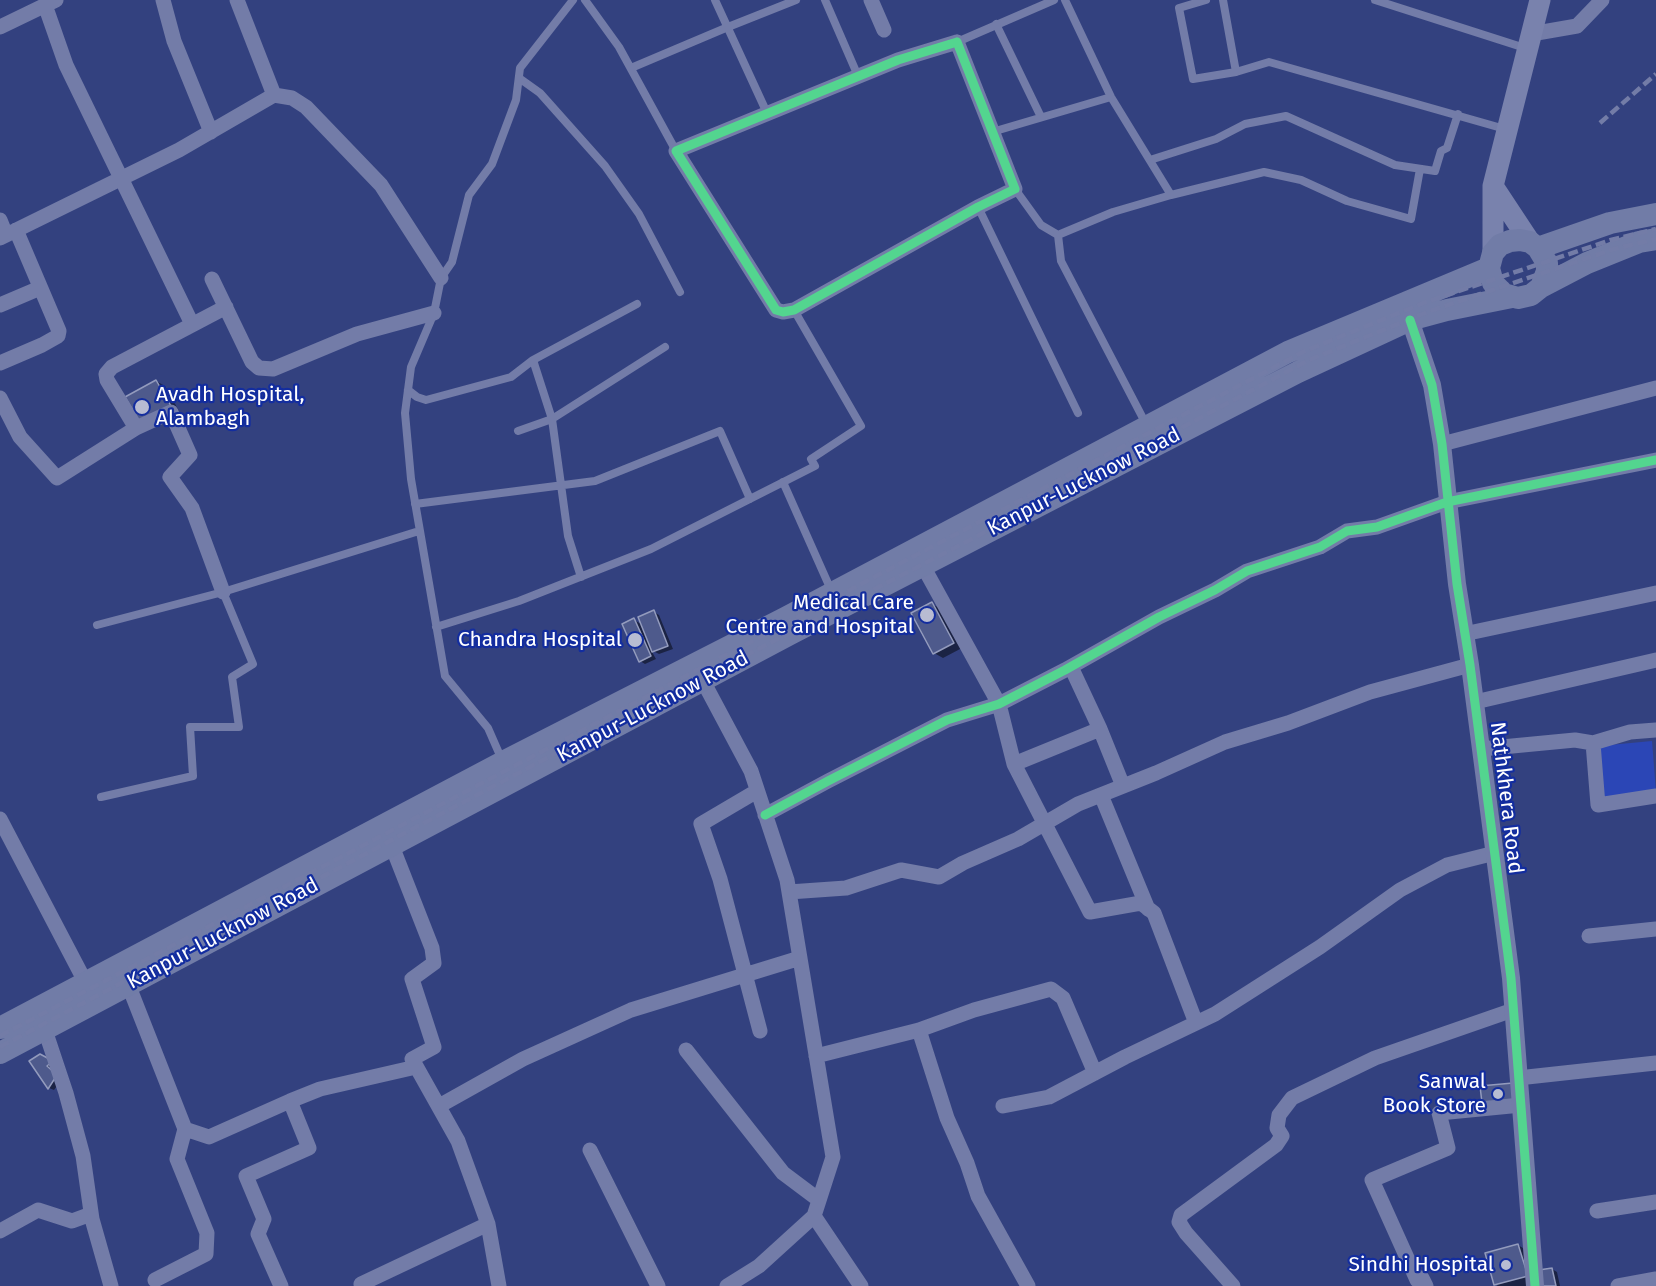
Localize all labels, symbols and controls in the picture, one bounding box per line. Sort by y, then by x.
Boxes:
place label: Avadh Hospital, Alambagh [156,382,305,432]
marker: Avadh Hospital, Alambagh [133,398,151,416]
street label: Kanpur-Lucknow Road [983,422,1185,542]
place label: Medical Care Centre and Hospital [725,590,914,640]
marker: Medical Care Centre and Hospital [918,606,936,624]
place label: Chandra Hospital [458,627,622,653]
marker: Chandra Hospital [626,631,644,649]
street label: Kanpur-Lucknow Road [553,646,753,768]
street label: Nathkhera Road [1484,721,1528,875]
street label: Kanpur-Lucknow Road [123,873,323,995]
place label: Sanwal Book Store [1382,1069,1486,1119]
marker: Sanwal Book Store [1491,1087,1505,1101]
place label: Sindhi Hospital [1348,1252,1494,1278]
marker: Sindhi Hospital [1499,1258,1513,1272]

